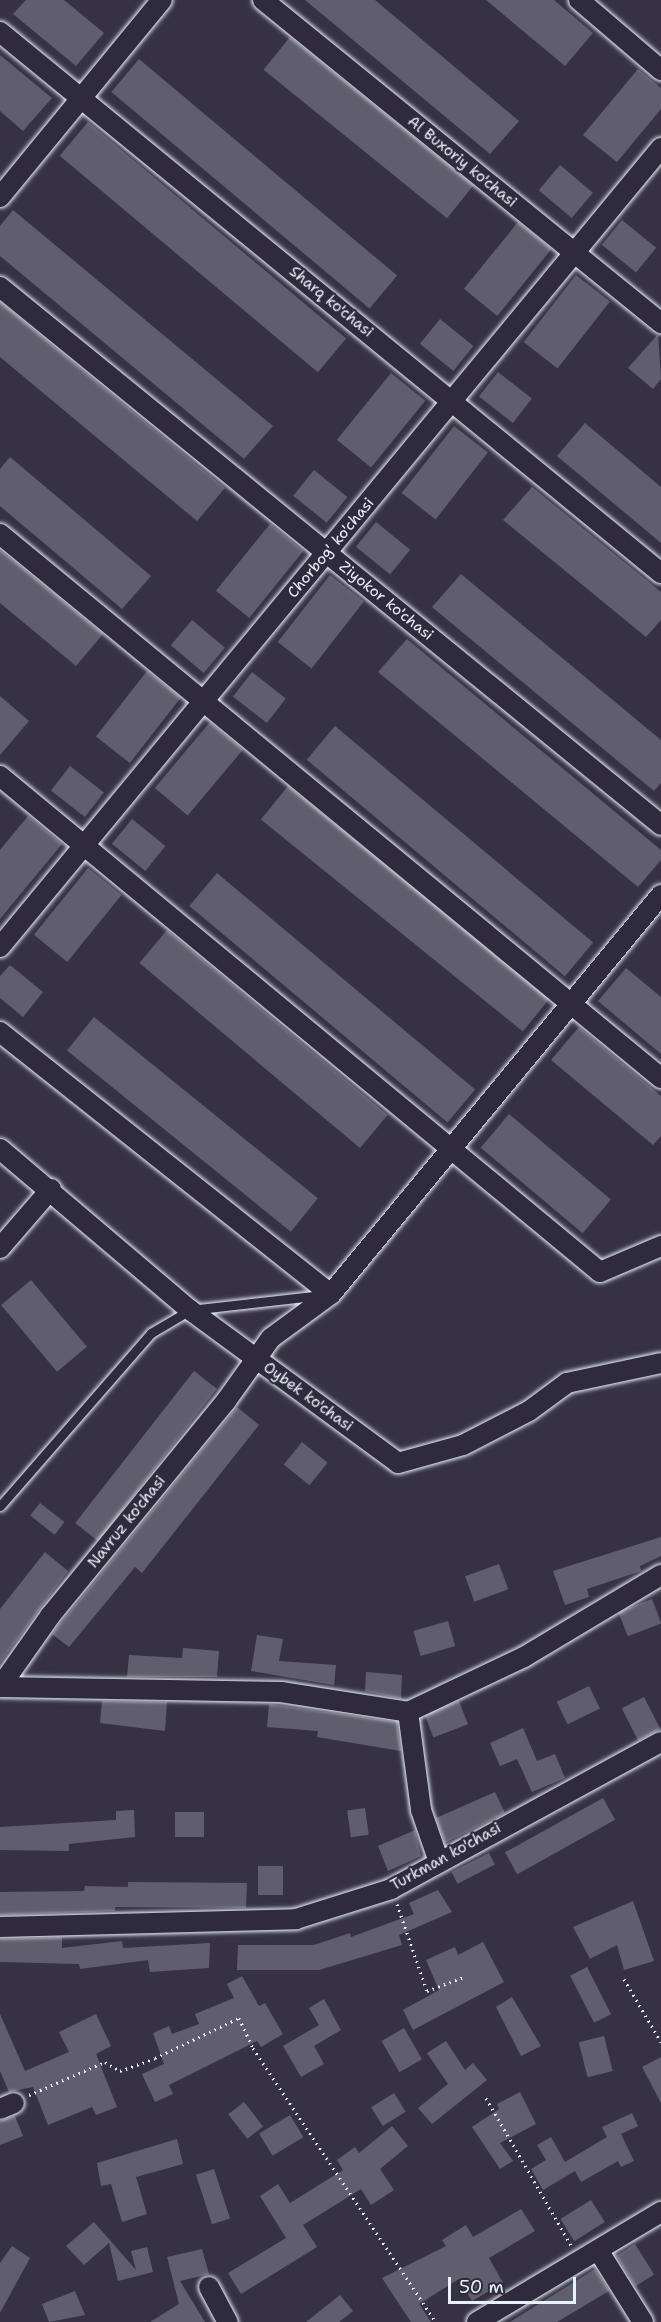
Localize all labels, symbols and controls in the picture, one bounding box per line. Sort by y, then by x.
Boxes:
street label: Al Buxoriy ko'chasi [404,112,520,212]
street label: Sharq ko'chasi [285,263,377,341]
street label: Chorbog' ko'chasi [284,494,378,602]
street label: Ziyokor ko'chasi [335,558,437,644]
street label: Oybek ko'chasi [260,1358,356,1436]
street label: Navruz ko'chasi [84,1472,170,1572]
street label: Turkman ko'chasi [388,1819,504,1895]
scale bar [451,2265,578,2303]
text: 50 m [459,2275,504,2299]

